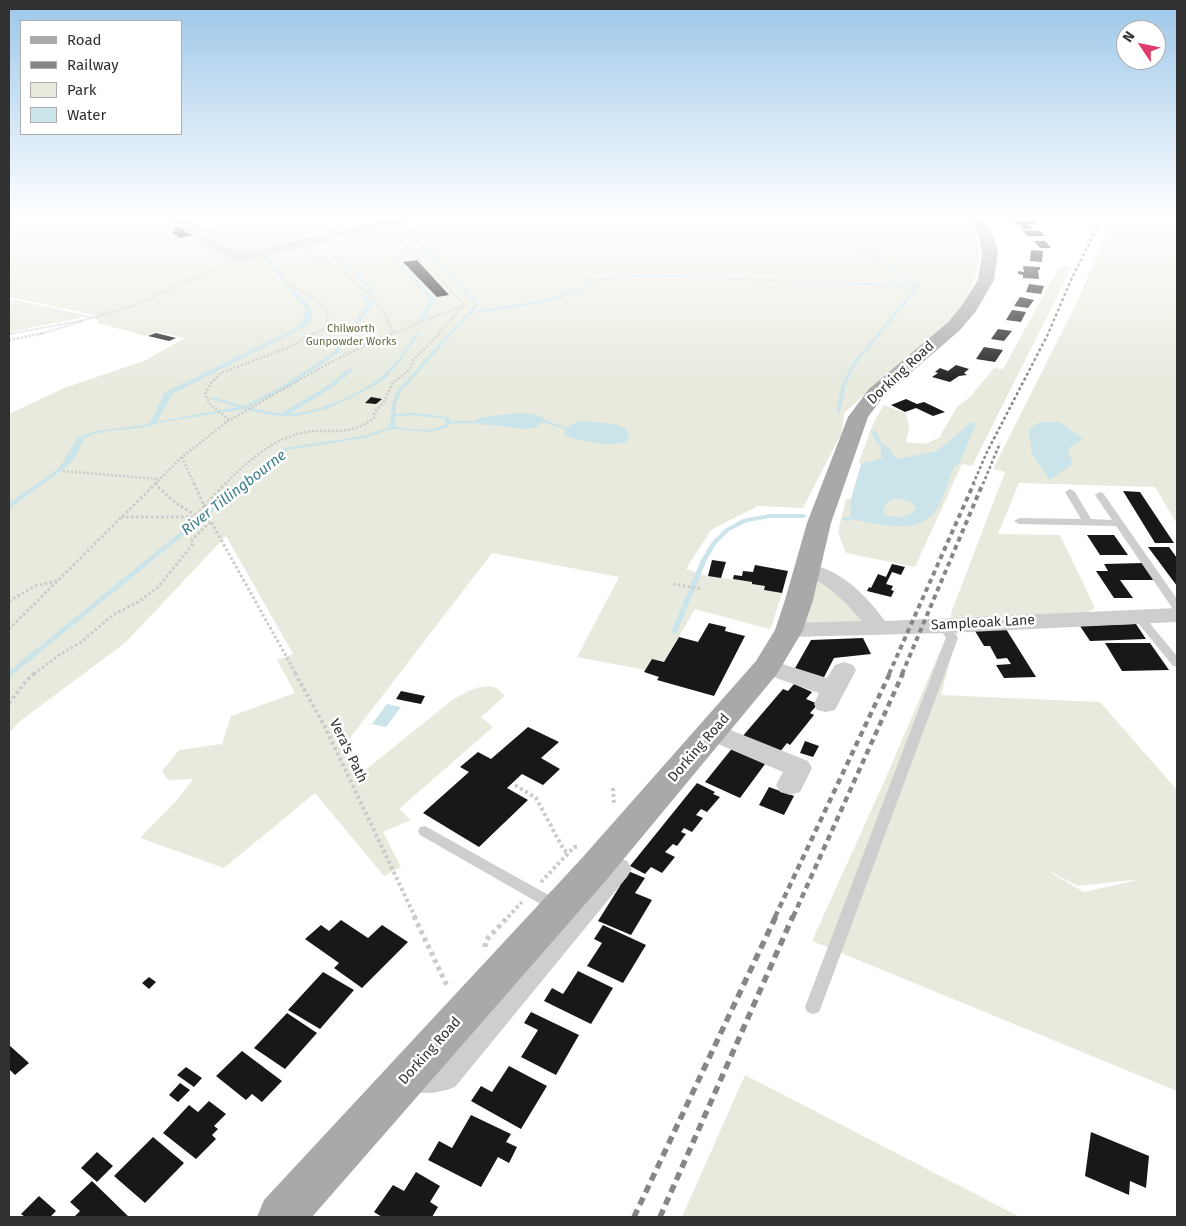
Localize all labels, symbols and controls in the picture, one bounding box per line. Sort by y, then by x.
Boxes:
legend [20,20,182,135]
north arrow [1116,20,1166,70]
text: N [1119,28,1139,46]
text: Road [67,31,102,49]
text: Railway [67,56,119,74]
text: Park [67,81,97,99]
text: Water [67,106,106,124]
park label: Chilworth Gunpowder Works [306,322,396,348]
street label: Dorking Road [864,338,938,408]
water label: River Tillingbourne [178,447,290,539]
street label: Sampleoak Lane [931,612,1035,634]
street label: Dorking Road [665,710,733,786]
street label: Vera's Path [325,716,371,786]
street label: Dorking Road [395,1014,465,1088]

